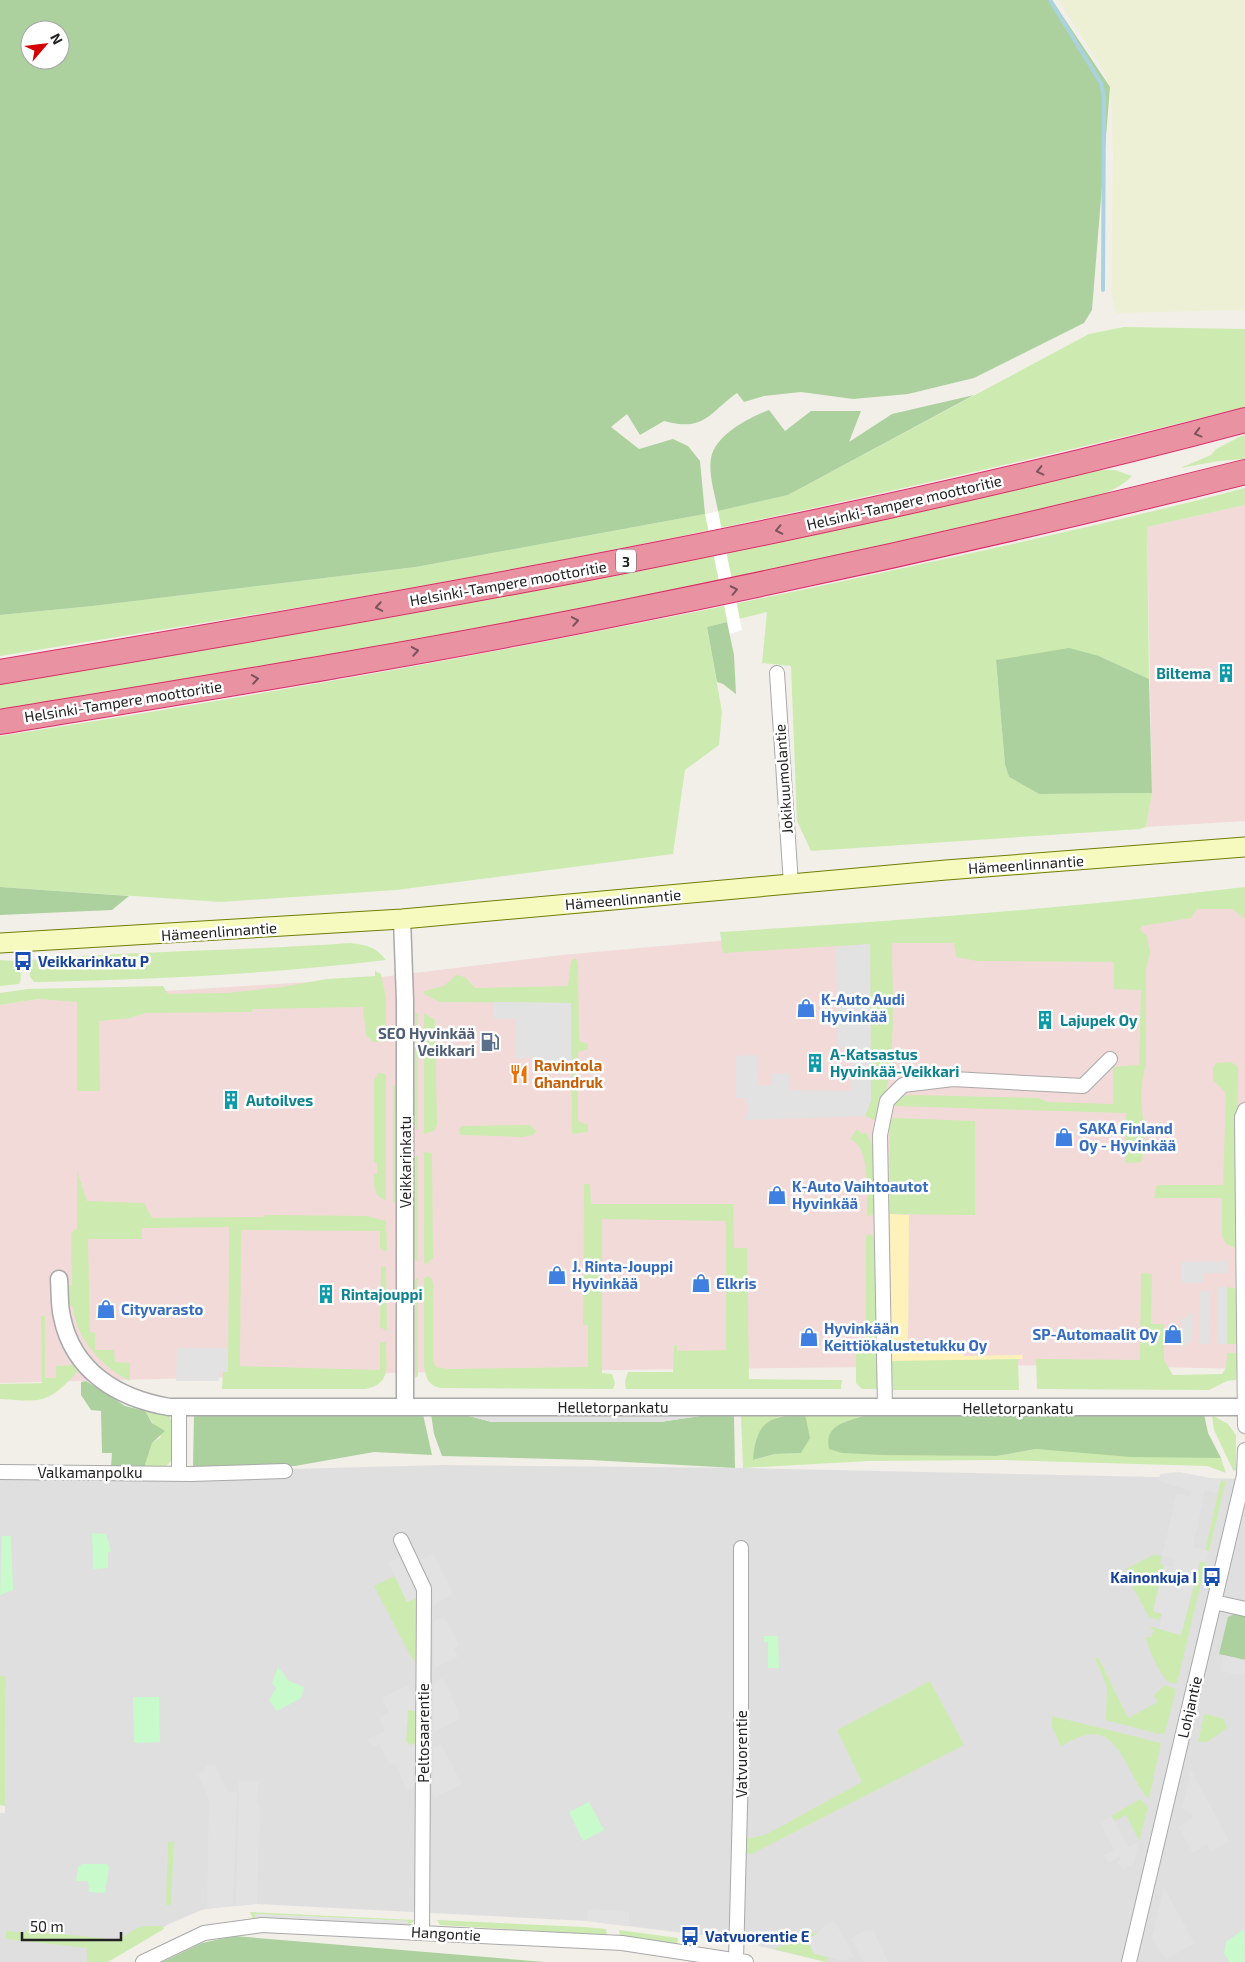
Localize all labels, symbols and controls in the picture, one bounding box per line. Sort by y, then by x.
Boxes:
north arrow [20,20,70,70]
text: N [47,30,67,47]
one-way arrow [1193,427,1202,438]
one-way arrow [1036,465,1045,476]
street label: Helsinki-Tampere moottoritie [805,471,1003,533]
one-way arrow [775,524,783,534]
road number: 3 [616,550,636,572]
street label: Helsinki-Tampere moottoritie [408,557,608,609]
one-way arrow [730,585,739,595]
one-way arrow [375,602,383,612]
one-way arrow [571,617,579,627]
one-way arrow [411,646,420,657]
building icon: Biltema [1215,662,1237,684]
place label: Biltema [1156,664,1211,682]
one-way arrow [251,675,260,685]
street label: Helsinki-Tampere moottoritie [23,676,223,726]
street label: Jokikuumolantie [770,723,796,835]
street label: Hämeenlinnantie [967,851,1085,877]
street label: Hämeenlinnantie [564,885,682,913]
street label: Hämeenlinnantie [160,918,278,944]
bus stop icon: Veikkarinkatu P [12,950,34,972]
place label: Veikkarinkatu P [38,952,149,970]
place label: K-Auto Audi Hyvinkää [821,990,905,1026]
shop icon: K-Auto Audi Hyvinkää [795,997,817,1019]
building icon: Lajupek Oy [1034,1009,1056,1031]
place label: Lajupek Oy [1060,1011,1138,1030]
place label: SEO Hyvinkää Veikkari [378,1024,475,1059]
fuel station icon: SEO Hyvinkää Veikkari [479,1031,501,1053]
place label: A-Katsastus Hyvinkää-Veikkari [830,1045,959,1081]
building icon: A-Katsastus Hyvinkää-Veikkari [804,1052,826,1074]
place label: Ravintola Ghandruk [534,1056,604,1091]
restaurant icon: Ravintola Ghandruk [508,1063,530,1085]
building icon: Autoilves [220,1089,242,1111]
place label: Autoilves [246,1091,313,1109]
street label: Veikkarinkatu [396,1116,414,1208]
place label: SAKA Finland Oy - Hyvinkää [1079,1119,1176,1155]
shop icon: SAKA Finland Oy - Hyvinkää [1053,1126,1075,1148]
place label: K-Auto Vaihtoautot Hyvinkää [792,1177,928,1213]
shop icon: K-Auto Vaihtoautot Hyvinkää [766,1184,788,1206]
place label: J. Rinta-Jouppi Hyvinkää [572,1257,673,1293]
shop icon: J. Rinta-Jouppi Hyvinkää [546,1264,568,1286]
shop icon: Elkris [690,1272,712,1294]
place label: Elkris [716,1274,757,1292]
building icon: Rintajouppi [315,1283,337,1305]
place label: Rintajouppi [341,1285,423,1303]
shop icon: Cityvarasto [95,1298,117,1320]
place label: Cityvarasto [121,1300,204,1319]
place label: Hyvinkään Keittiökalustetukku Oy [824,1319,988,1355]
shop icon: SP-Automaalit Oy [1162,1323,1184,1345]
place label: SP-Automaalit Oy [1033,1325,1159,1344]
shop icon: Hyvinkään Keittiökalustetukku Oy [798,1326,820,1348]
street label: Helletorpankatu [557,1398,669,1416]
street label: Helletorpankatu [962,1399,1074,1417]
street label: Valkamanpolku [37,1463,143,1481]
bus stop icon: Kainonkuja I [1201,1566,1223,1588]
place label: Kainonkuja I [1110,1568,1197,1586]
street label: Lohjantie [1173,1674,1206,1740]
street label: Peltosaarentie [414,1683,432,1783]
street label: Vatvuorentie [732,1710,750,1798]
scale bar [22,1910,121,1942]
text: 50 m [30,1917,64,1935]
street label: Hangontie [411,1922,481,1944]
bus stop icon: Vatvuorentie E [679,1925,701,1947]
place label: Vatvuorentie E [705,1927,810,1945]

